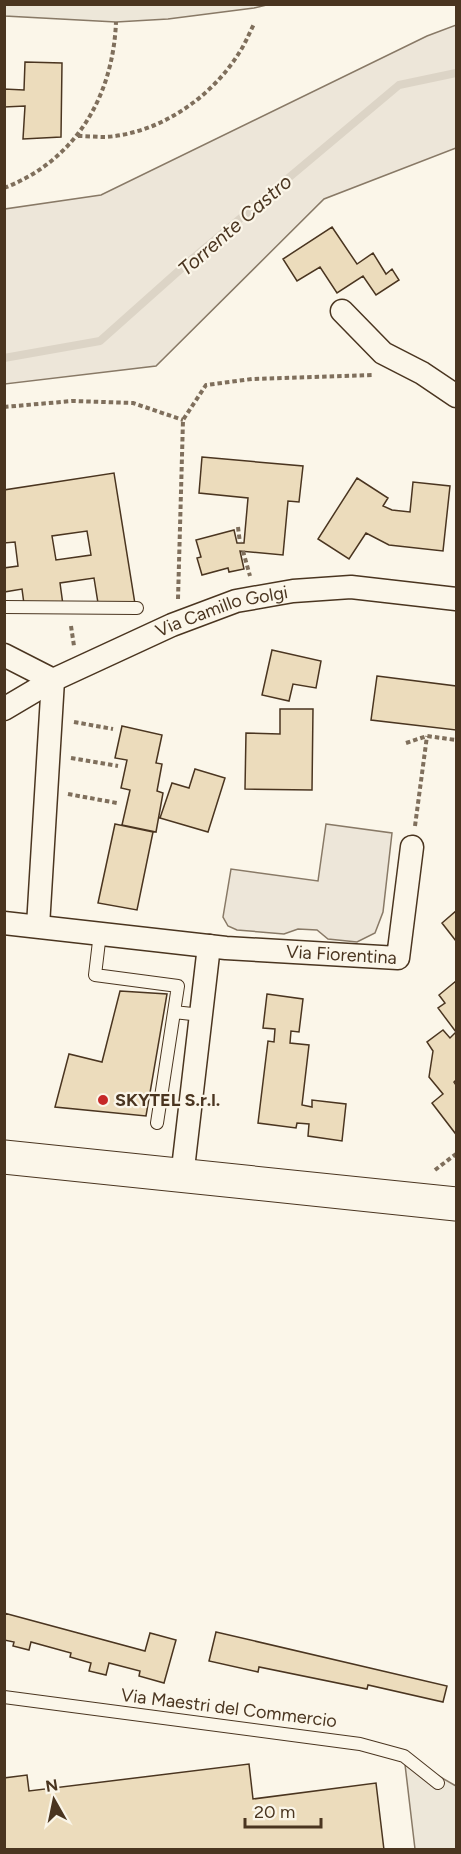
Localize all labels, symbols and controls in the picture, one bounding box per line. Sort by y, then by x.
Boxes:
water label: Torrente Castro [173,169,297,281]
street label: Via Camillo Golgi [152,581,290,642]
street label: Via Fiorentina [285,941,397,969]
place label: SKYTEL S.r.l. [115,1089,220,1111]
marker: SKYTEL S.r.l. [96,1093,110,1107]
street label: Via Maestri del Commercio [120,1684,338,1732]
north arrow [24,1770,84,1830]
text: N [44,1775,59,1796]
scale bar [245,1791,322,1829]
text: 20 m [254,1801,295,1823]

